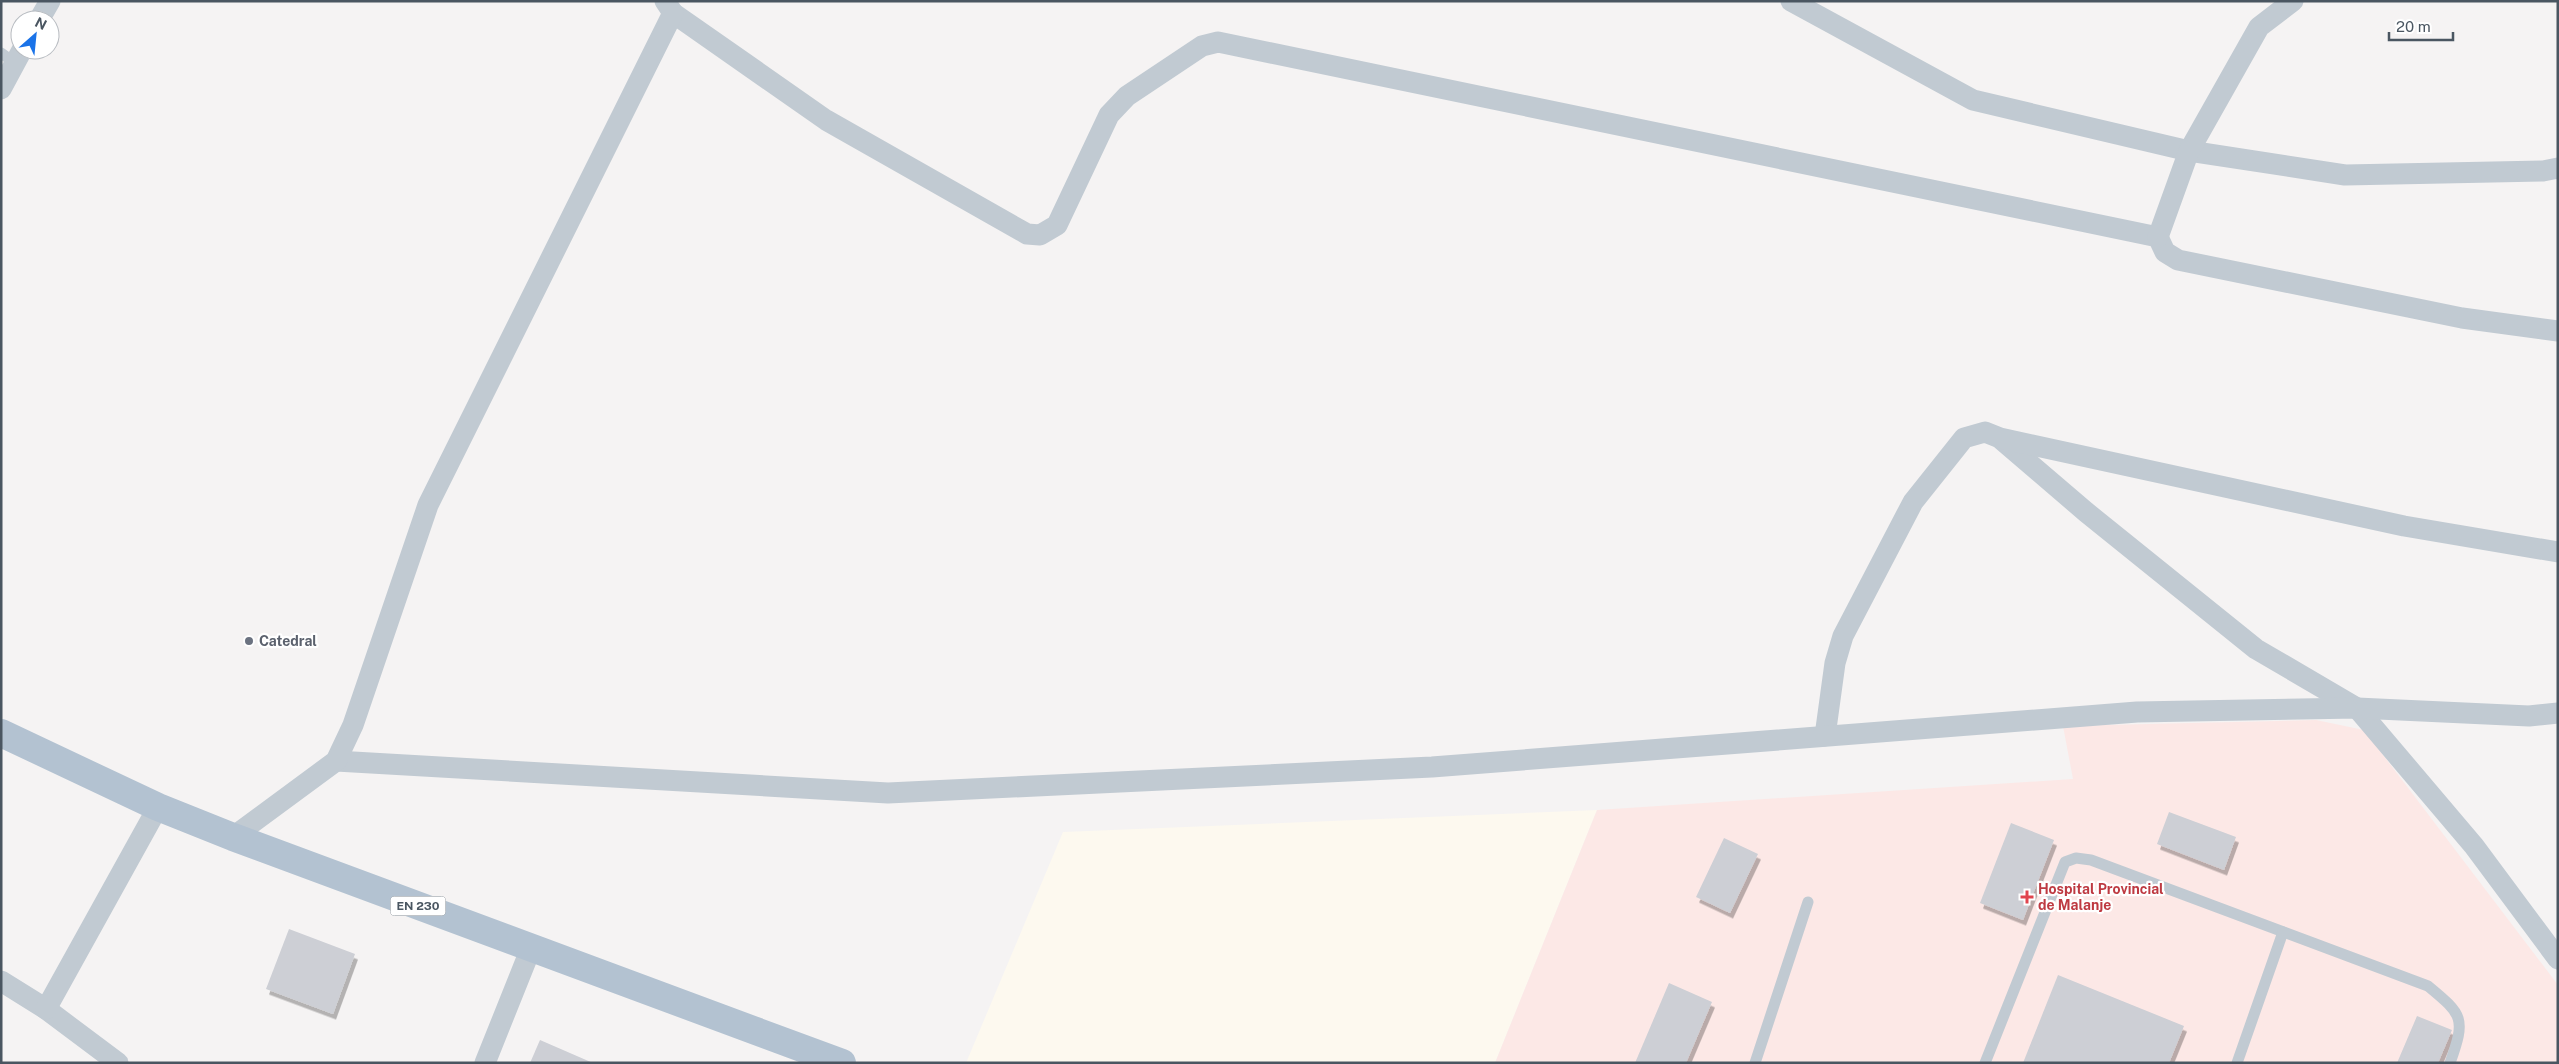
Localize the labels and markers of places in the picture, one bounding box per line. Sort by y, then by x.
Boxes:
place label: Catedral [259,633,317,649]
marker: Catedral [243,635,255,647]
place label: Hospital Provincial de Malanje [2038,881,2164,913]
marker: Hospital Provincial de Malanje [2020,890,2034,904]

